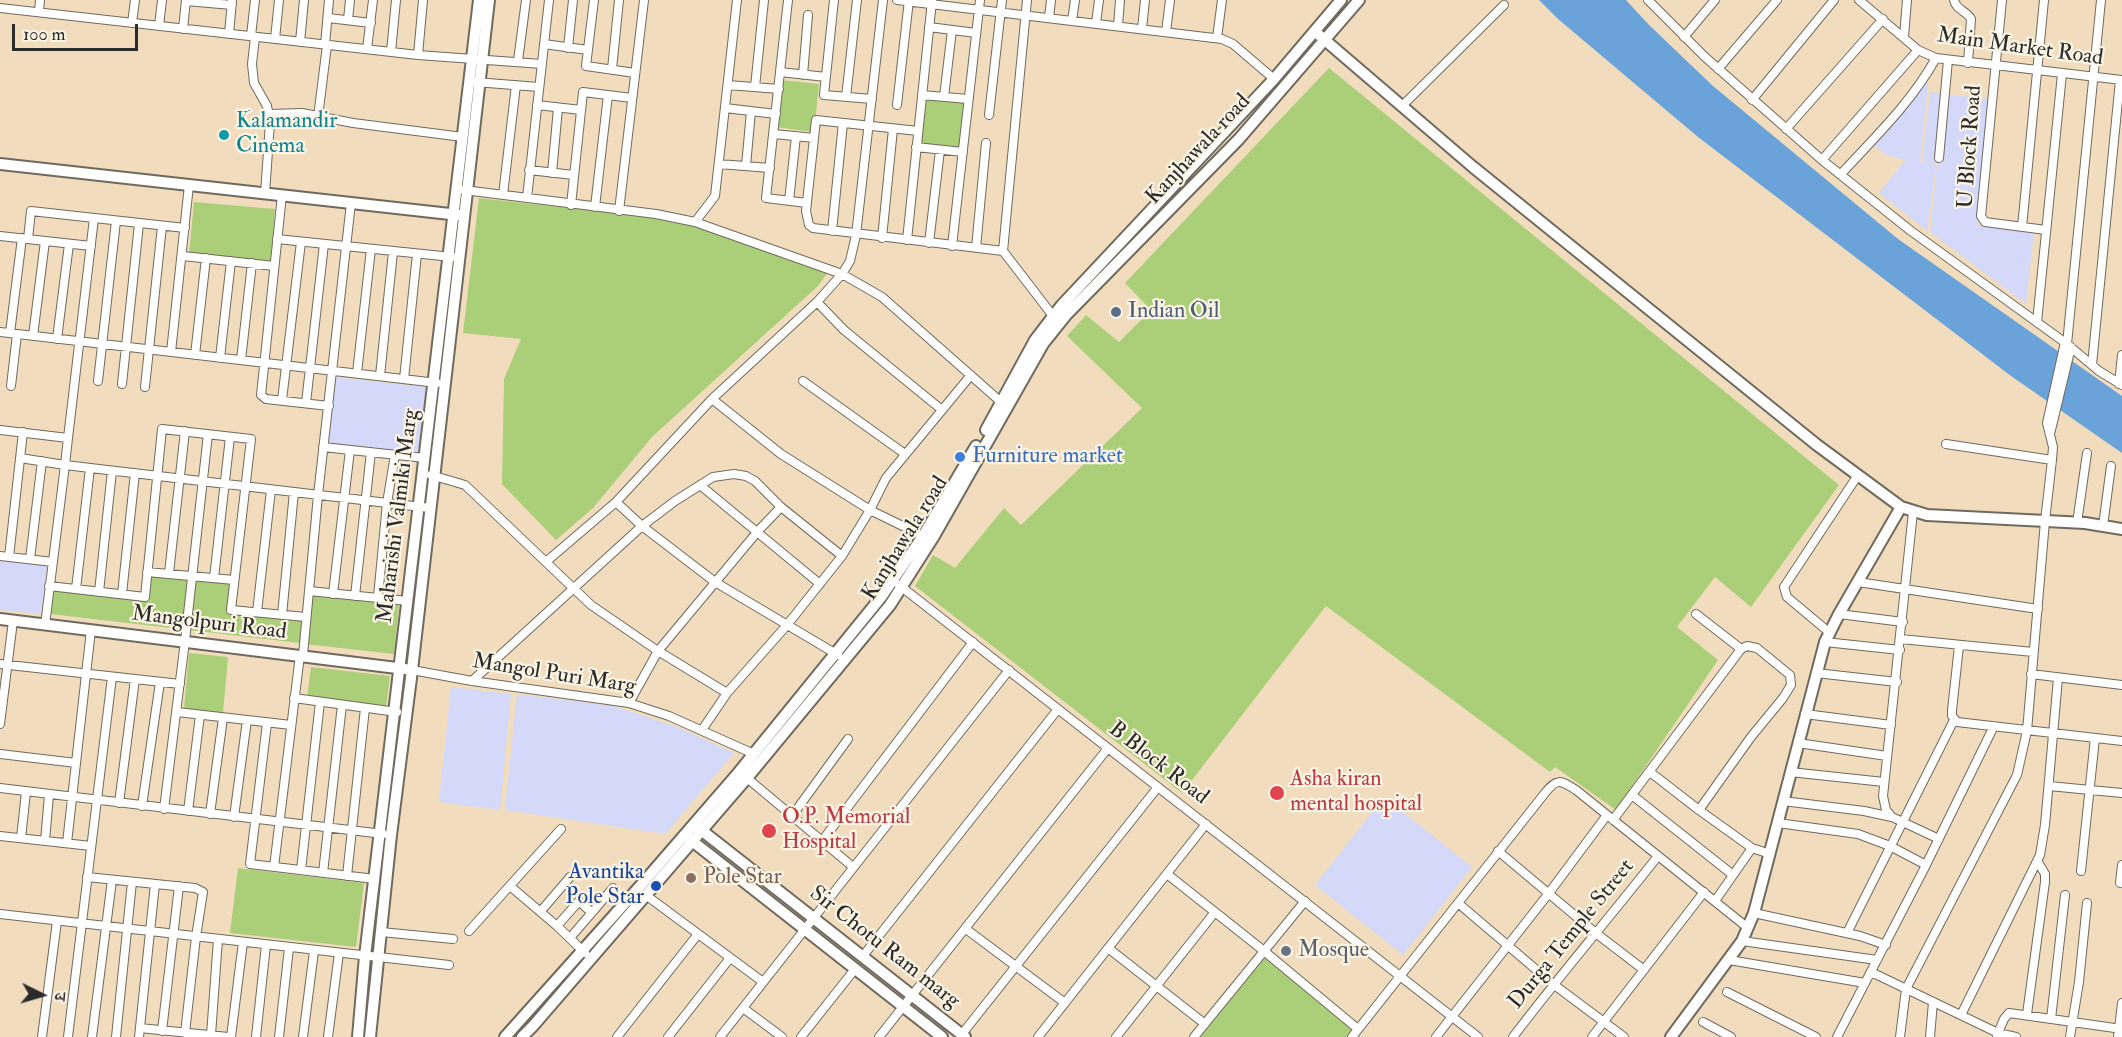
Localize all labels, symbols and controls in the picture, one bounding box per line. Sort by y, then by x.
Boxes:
scale bar [15,12,141,50]
text: 100 m [23,23,66,46]
street label: Main Market Road [1935,23,2105,73]
street label: U Block Road [1954,84,1988,210]
street label: Kanjhawala road [1141,89,1257,211]
place label: Kalamandir Cinema [236,109,337,160]
marker: Kalamandir Cinema [217,128,231,142]
place label: Indian Oil [1128,299,1219,325]
marker: Indian Oil [1109,305,1123,319]
street label: Maharishi Valmiki Marg [373,407,425,625]
place label: Furniture market [972,444,1123,470]
marker: Furniture market [953,450,967,464]
street label: Kanjhawala road [857,472,955,606]
street label: Mangolpuri Road [130,601,288,647]
street label: Mangol Puri Marg [470,649,638,701]
street label: B Block Road [1103,717,1213,811]
place label: Asha kiran mental hospital [1290,767,1422,818]
marker: Asha kiran mental hospital [1268,784,1286,802]
place label: O.P. Memorial Hospital [782,805,910,856]
marker: O.P. Memorial Hospital [760,822,778,840]
street label: Durga Temple Street [1504,855,1640,1015]
place label: Avantika Pole Star [565,860,644,912]
place label: Pole Star [703,865,782,891]
marker: Pole Star [684,871,698,885]
marker: Avantika Pole Star [649,879,663,893]
street label: Sir Chotu Ram marg [803,881,965,1015]
place label: Mosque [1298,938,1369,964]
marker: Mosque [1279,944,1293,958]
north arrow [12,965,72,1025]
text: उ [50,992,70,1002]

